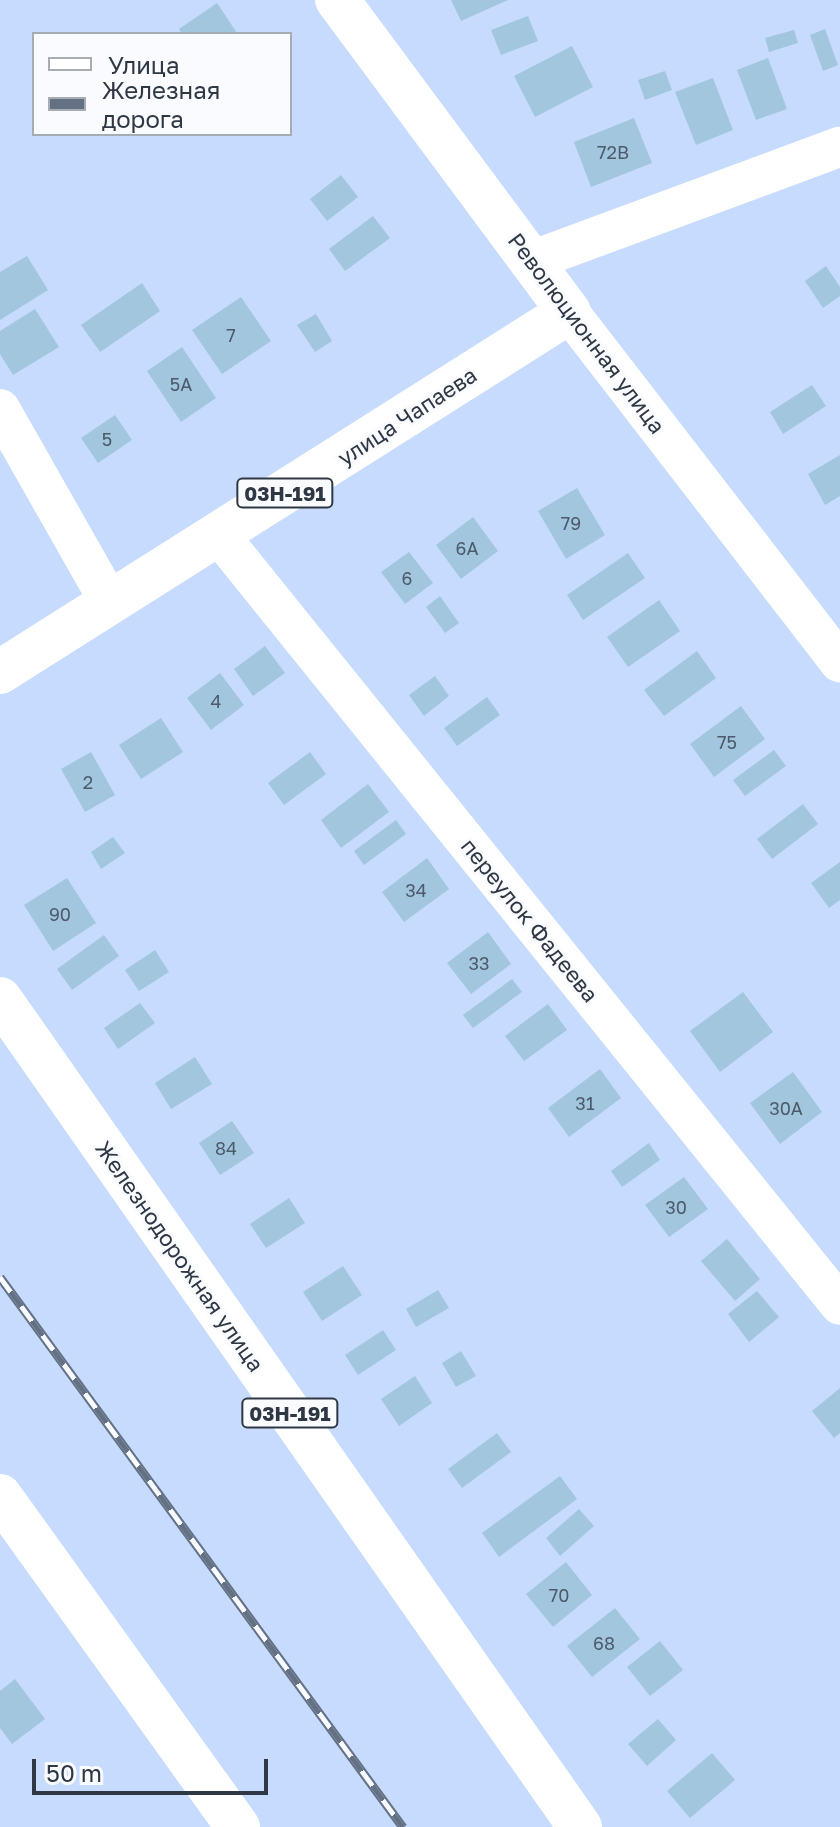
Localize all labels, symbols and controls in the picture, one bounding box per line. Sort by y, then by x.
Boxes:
legend [32,32,292,136]
text: Улица [108,50,180,79]
text: Железная дорога [102,75,220,133]
house number: 72В [597,141,629,163]
street label: Революционная улица [503,227,671,439]
house number: 7 [226,324,236,346]
street label: улица Чапаева [333,361,481,471]
house number: 5А [170,373,192,395]
house number: 5 [102,428,112,450]
road number: 03Н-191 [235,477,335,509]
house number: 79 [561,512,581,534]
house number: 6А [456,537,478,559]
house number: 6 [402,567,412,589]
house number: 4 [211,690,221,712]
house number: 75 [717,731,737,753]
house number: 2 [83,771,93,793]
street label: переулок Фадеева [456,833,604,1007]
house number: 34 [405,879,427,901]
house number: 90 [49,903,71,925]
house number: 33 [468,952,490,974]
house number: 31 [575,1092,595,1114]
house number: 30А [769,1097,803,1119]
street label: Железнодорожная улица [90,1136,270,1376]
house number: 84 [215,1137,237,1159]
house number: 30 [665,1196,687,1218]
road number: 03Н-191 [240,1397,340,1429]
house number: 70 [549,1584,569,1606]
house number: 68 [593,1632,615,1654]
scale bar [36,1743,272,1793]
text: 50 m [46,1758,102,1787]

